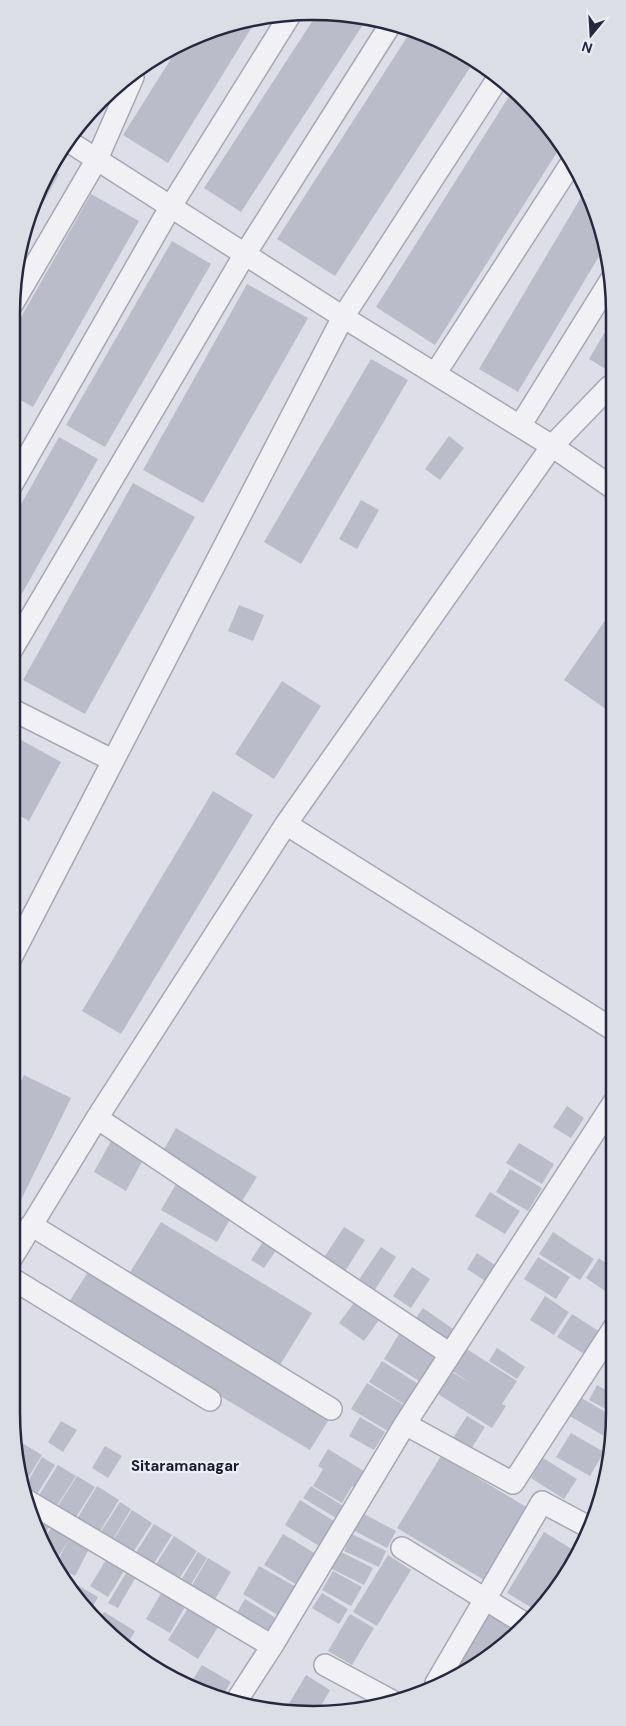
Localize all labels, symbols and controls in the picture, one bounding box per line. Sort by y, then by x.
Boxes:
north arrow [566,10,616,60]
text: N [579,37,595,58]
district label: Sitaramanagar [131,1456,239,1476]

